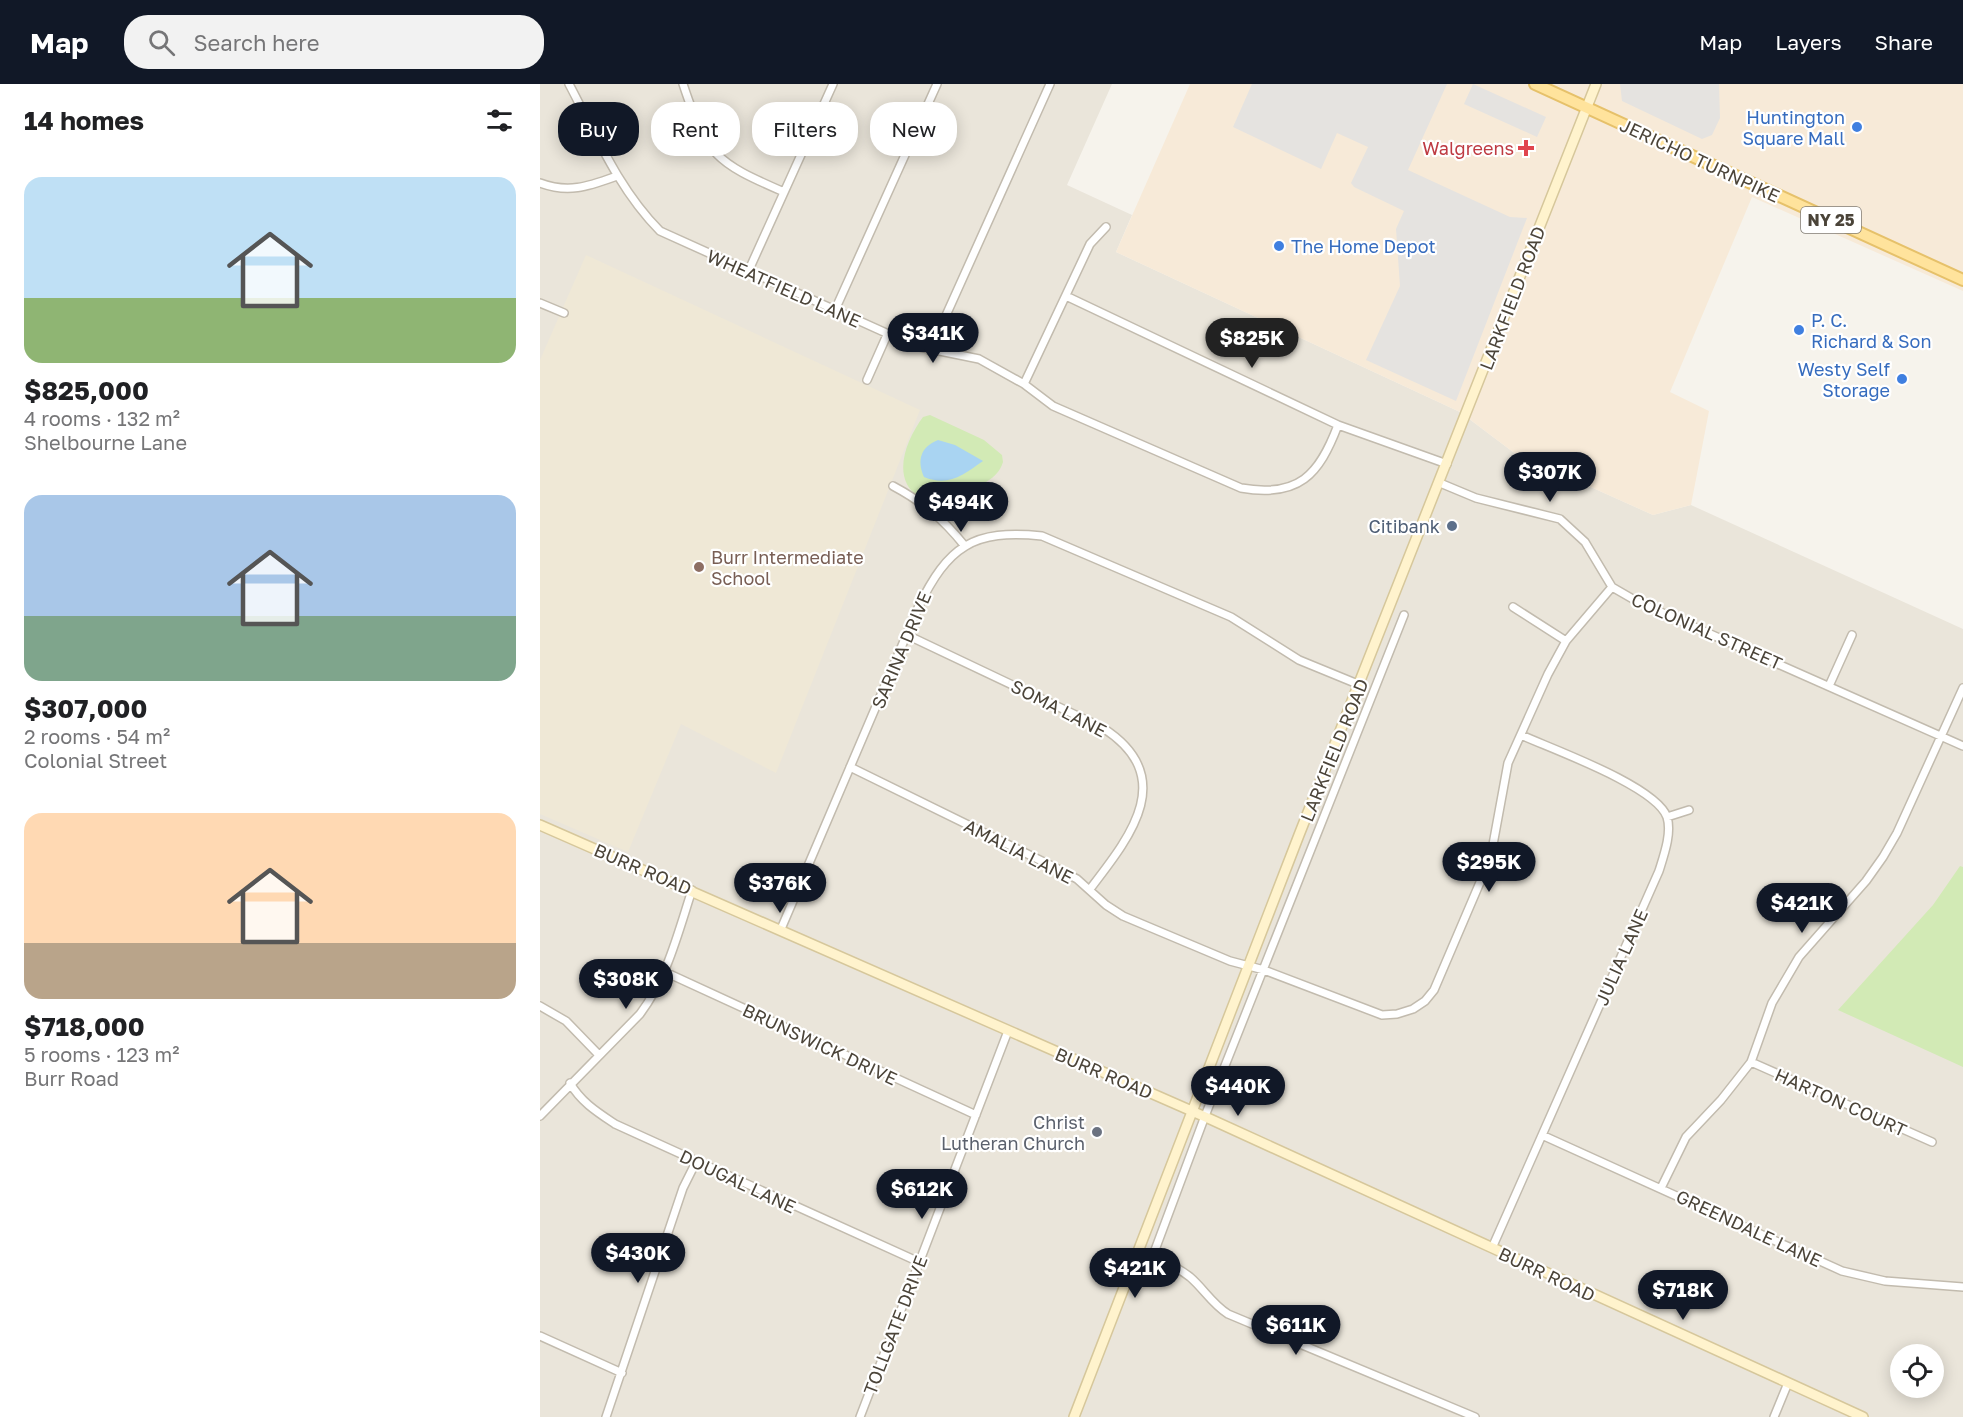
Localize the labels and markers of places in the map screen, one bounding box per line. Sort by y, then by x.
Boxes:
place label: Huntington Square Mall [1742,106,1845,149]
marker: Huntington Square Mall [1850,120,1864,134]
place label: Walgreens [1422,137,1514,159]
marker: Walgreens [1519,141,1533,155]
place label: The Home Depot [1291,235,1436,257]
marker: The Home Depot [1272,239,1286,253]
place label: P. C. Richard & Son [1811,309,1931,352]
pin: $341K [891,313,975,364]
pin: $825K [1210,318,1294,369]
marker: P. C. Richard & Son [1792,323,1806,337]
place label: Westy Self Storage [1797,358,1890,401]
marker: Westy Self Storage [1895,372,1909,386]
pin: $307K [1508,452,1592,503]
pin: $494K [919,482,1003,533]
place label: Citibank [1368,515,1440,537]
marker: Citibank [1445,519,1459,533]
place label: Burr Intermediate School [711,546,864,589]
marker: Burr Intermediate School [692,560,706,574]
pin: $295K [1447,842,1531,893]
pin: $376K [738,863,822,914]
pin: $421K [1760,883,1844,934]
pin: $308K [584,959,668,1010]
pin: $440K [1196,1066,1280,1117]
place label: Christ Lutheran Church [941,1111,1085,1154]
marker: Christ Lutheran Church [1090,1125,1104,1139]
pin: $612K [880,1169,964,1220]
pin: $430K [596,1233,680,1284]
pin: $421K [1093,1248,1177,1299]
pin: $718K [1641,1270,1725,1321]
pin: $611K [1254,1305,1338,1356]

